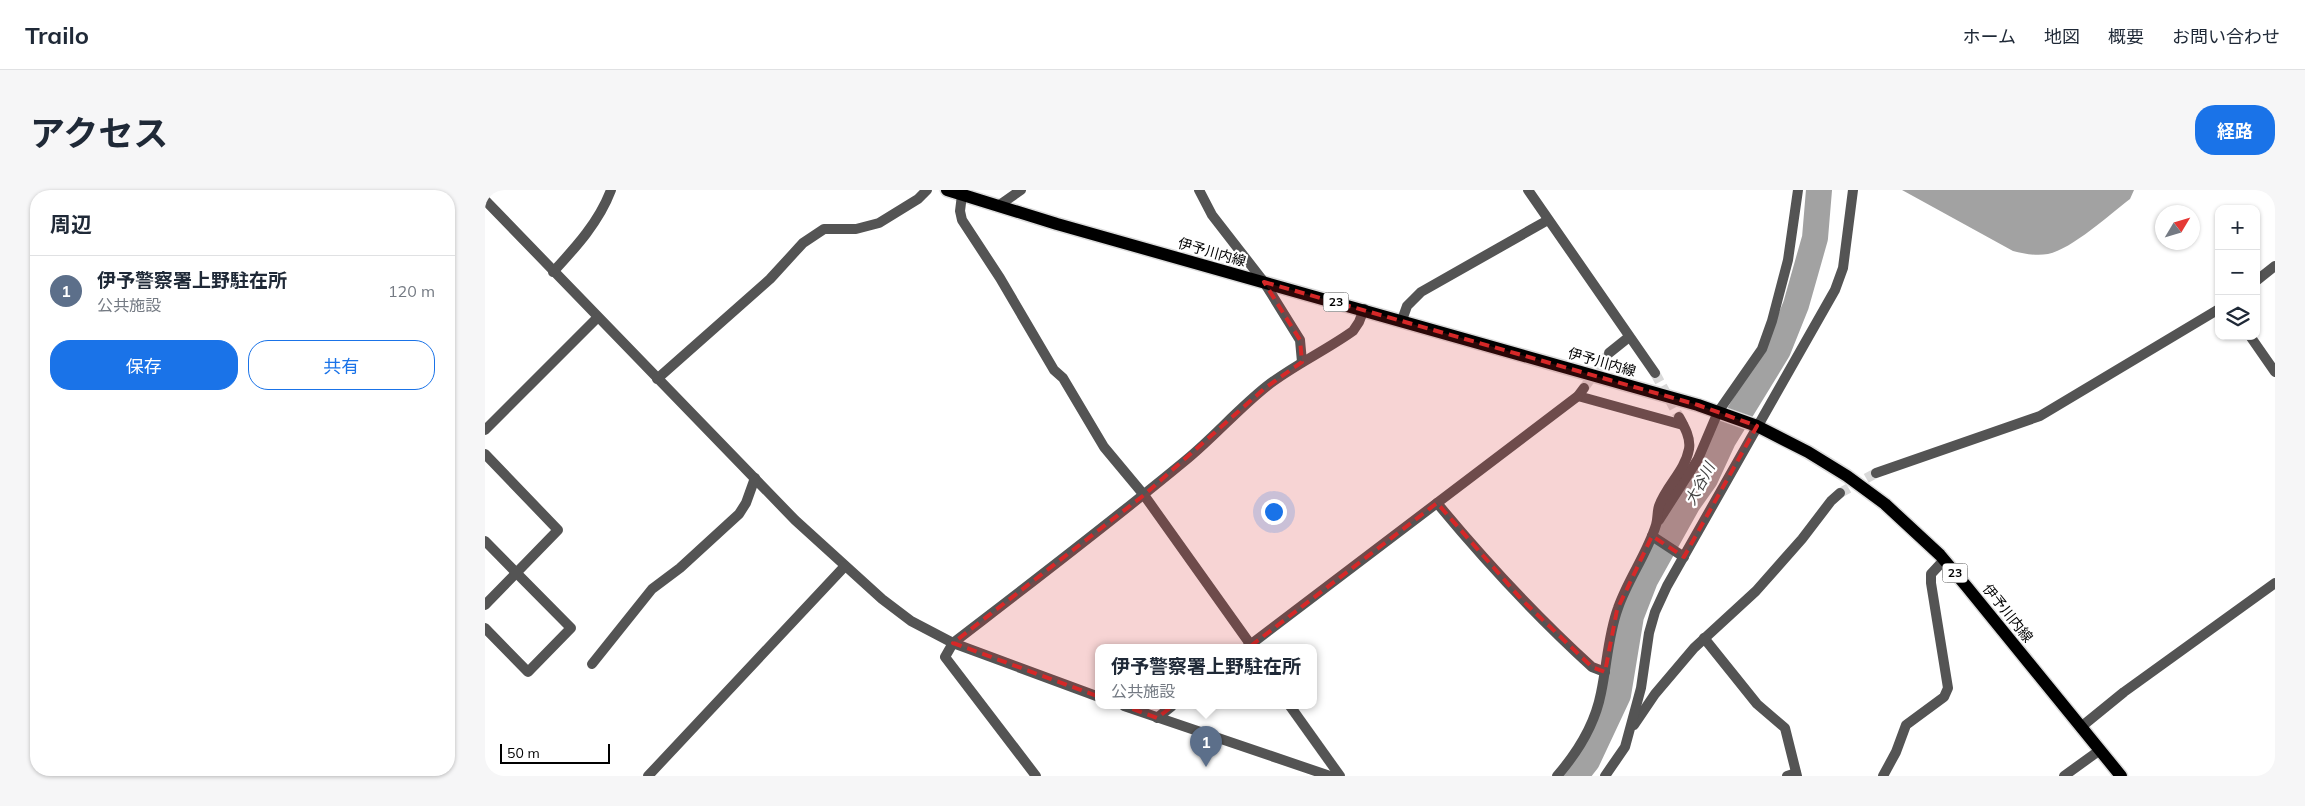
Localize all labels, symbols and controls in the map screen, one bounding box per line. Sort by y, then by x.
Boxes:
text: Trailo [25,20,89,50]
text: ホーム [1963,25,2016,48]
text: 地図 [2044,25,2080,48]
text: 概要 [2108,25,2144,48]
text: お問い合わせ [2172,25,2280,48]
button: 経路 [2195,105,2275,155]
text: アクセス [30,111,168,155]
north arrow [2155,205,2200,250]
map controls [2215,205,2260,340]
button: + [2215,205,2260,250]
text: 周辺 [50,211,92,237]
street label: 伊予川内線 [1176,234,1248,270]
button: − [2215,250,2260,295]
text: 伊予警察署上野駐在所 [97,268,287,292]
text: 1 [61,281,71,301]
text: 120 m [388,281,435,301]
road number: 23 [1323,292,1349,311]
text: 公共施設 [97,295,161,315]
button: layers [2215,295,2260,340]
button: 保存 [50,340,238,390]
button: 共有 [248,340,435,390]
street label: 伊予川内線 [1566,344,1638,380]
water label: 大谷川 [1681,458,1719,508]
your location [1261,499,1287,525]
road number: 23 [1943,563,1967,582]
street label: 伊予川内線 [1979,580,2037,646]
popup [1095,644,1317,709]
text: 伊予警察署上野駐在所 [1111,654,1301,678]
text: 公共施設 [1111,681,1175,701]
pin: 1 [1190,726,1222,767]
scale bar [500,741,610,764]
text: 50 m [507,744,540,762]

